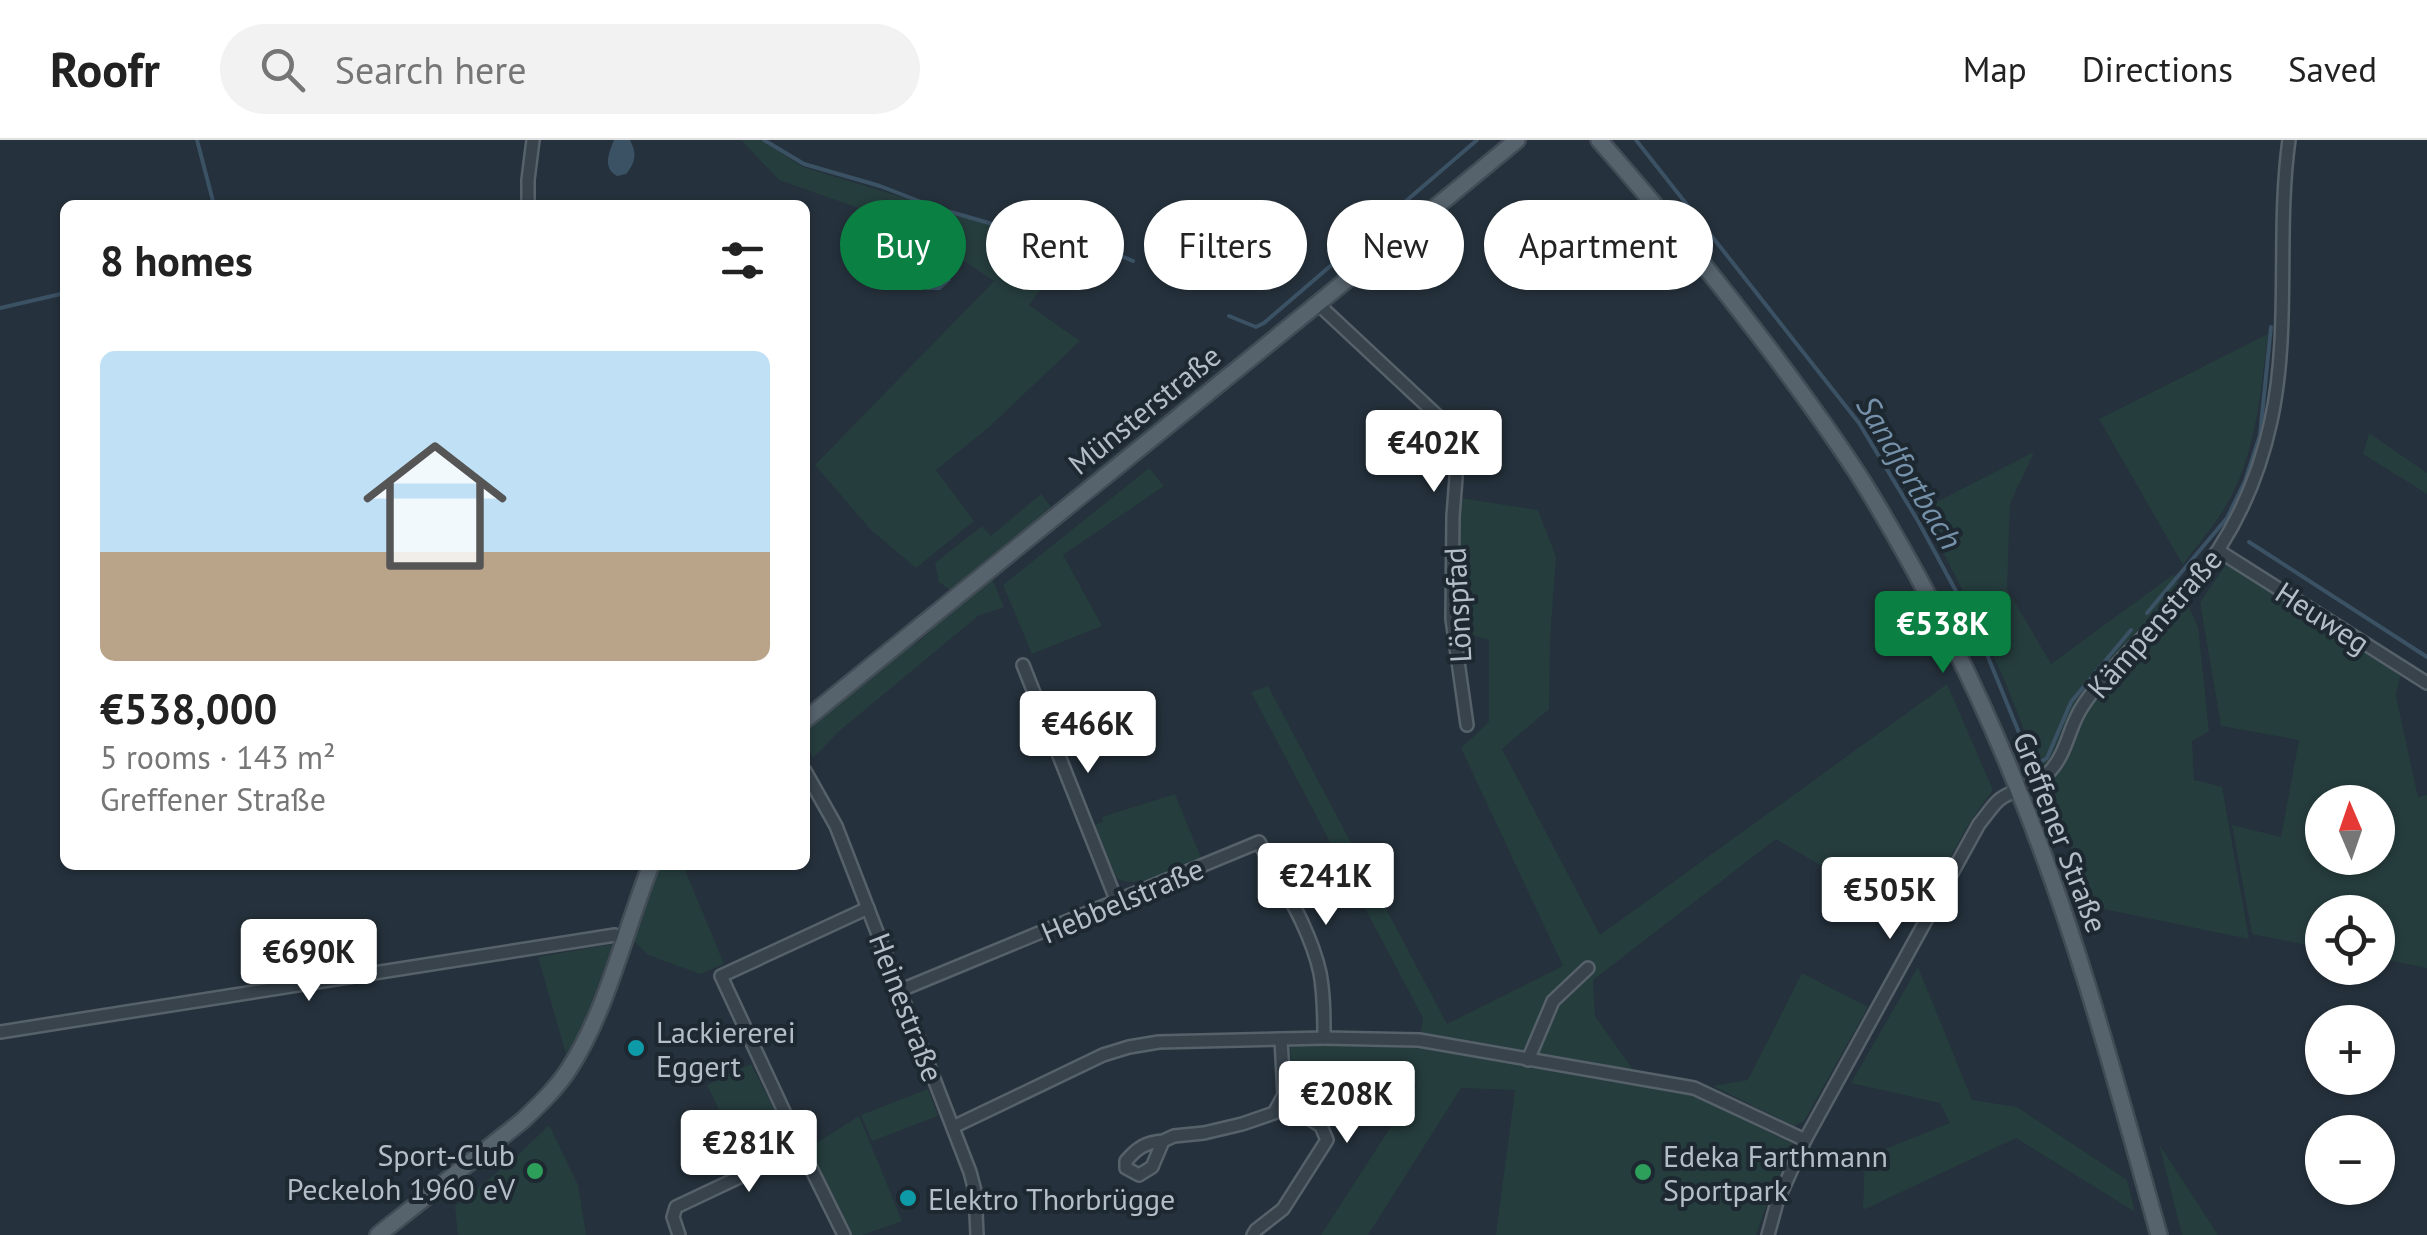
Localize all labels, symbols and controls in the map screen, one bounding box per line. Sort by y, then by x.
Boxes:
search box [220,24,920,114]
text: Roofr [50,38,160,100]
icon: search [255,42,310,97]
text: Search here [335,45,526,94]
text: Map [1963,46,2027,92]
text: Directions [2082,46,2233,92]
text: Saved [2288,46,2377,92]
chip: Buy [840,200,966,290]
chip: Rent [986,200,1124,290]
chip: Filters [1144,200,1307,290]
chip: New [1327,200,1464,290]
chip: Apartment [1484,200,1713,290]
text: 8 homes [100,233,253,288]
icon: filters [715,233,770,288]
street label: Münsterstraße [1060,336,1228,482]
water label: Sandfortbach [1848,387,1972,557]
pin: €402K [1364,410,1504,495]
icon: home [345,416,525,596]
text: €402K [1388,421,1480,463]
street label: Kämpenstraße [2078,540,2230,706]
street label: Lönspfad [1435,546,1479,664]
street label: Heuweg [2269,572,2377,662]
pin: €538K [1873,591,2013,676]
text: €538K [1897,602,1989,644]
text: €538,000 [100,681,277,736]
pin: €466K [1018,691,1158,776]
text: €466K [1042,702,1134,744]
street label: Greffener Straße [2005,726,2117,938]
text: 5 rooms · 143 m² [100,736,336,778]
text: Greffener Straße [100,778,326,820]
north arrow [2305,785,2395,875]
map controls [2305,785,2395,1205]
pin: €241K [1256,843,1396,928]
street label: Hebbelstraße [1035,848,1209,952]
text: €241K [1280,854,1372,896]
pin: €505K [1820,857,1960,942]
text: €505K [1844,868,1936,910]
button: locate [2305,895,2395,985]
pin: €690K [239,919,379,1004]
street label: Heinestraße [861,927,953,1087]
text: €690K [263,930,355,972]
button: + [2305,1005,2395,1095]
place label: Lackiererei Eggert [656,1012,796,1085]
marker: Lackiererei Eggert [625,1037,647,1059]
pin: €208K [1277,1061,1417,1146]
text: €208K [1301,1072,1393,1114]
pin: €281K [679,1110,819,1195]
button: − [2305,1115,2395,1205]
text: €281K [703,1121,795,1163]
place label: Sport-Club Peckeloh 1960 eV [287,1135,516,1208]
place label: Edeka Farthmann Sportpark [1663,1136,1888,1209]
marker: Sport-Club Peckeloh 1960 eV [524,1160,546,1182]
marker: Edeka Farthmann Sportpark [1632,1161,1654,1183]
place label: Elektro Thorbrügge [928,1179,1175,1218]
marker: Elektro Thorbrügge [897,1187,919,1209]

